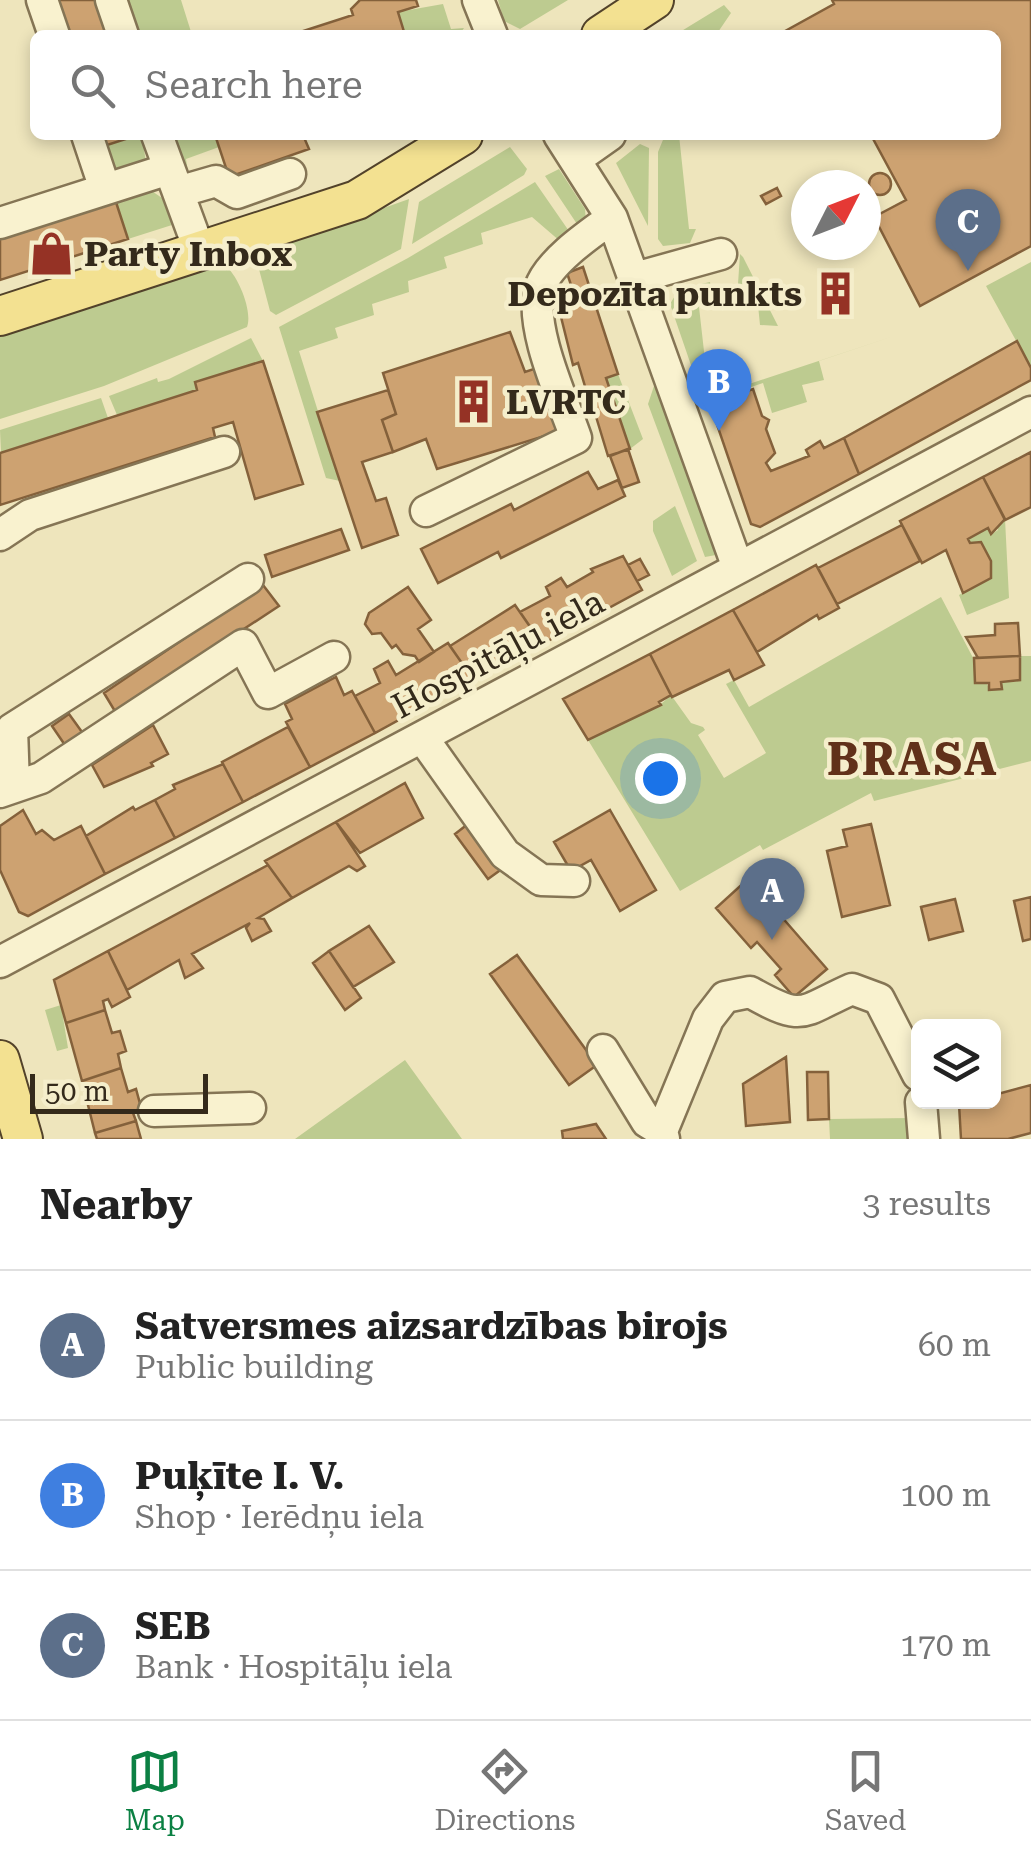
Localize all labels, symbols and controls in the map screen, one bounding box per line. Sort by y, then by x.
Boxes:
search box [30,30,1001,140]
icon: search [65,58,120,113]
text: Search here [145,63,363,107]
north arrow [791,170,881,260]
pin: C [936,188,1000,271]
shop icon: Party Inbox [27,230,75,278]
place label: Party Inbox [84,234,292,275]
building icon: Depozīta punkts [811,270,859,318]
place label: Depozīta punkts [508,274,802,315]
pin: B [686,348,752,431]
building icon: LVRTC [449,378,497,426]
place label: LVRTC [506,382,626,423]
street label: Hospitāļu iela [385,581,612,729]
district label: BRASA [827,733,999,786]
your location [635,753,686,804]
pin: A [740,858,804,940]
map controls [911,1019,1001,1109]
button: layers [911,1019,1001,1109]
scale bar [30,1069,208,1114]
text: 50 m [45,1075,109,1108]
text: Nearby [40,1180,192,1229]
text: 3 results [863,1185,991,1223]
text: Satversmes aizsardzības birojs [135,1304,728,1348]
text: A [61,1326,84,1364]
text: 60 m [918,1326,991,1364]
text: Public building [135,1348,373,1386]
text: Puķīte I. V. [135,1454,344,1498]
text: B [61,1476,84,1514]
text: 100 m [900,1476,991,1514]
text: Shop · Ierēdņu iela [135,1498,424,1536]
text: SEB [135,1604,211,1648]
text: C [61,1626,84,1664]
text: 170 m [900,1626,991,1664]
text: Bank · Hospitāļu iela [135,1648,452,1686]
tab: Map [125,1744,185,1837]
tab: Directions [434,1744,575,1837]
tab: Saved [825,1744,906,1837]

